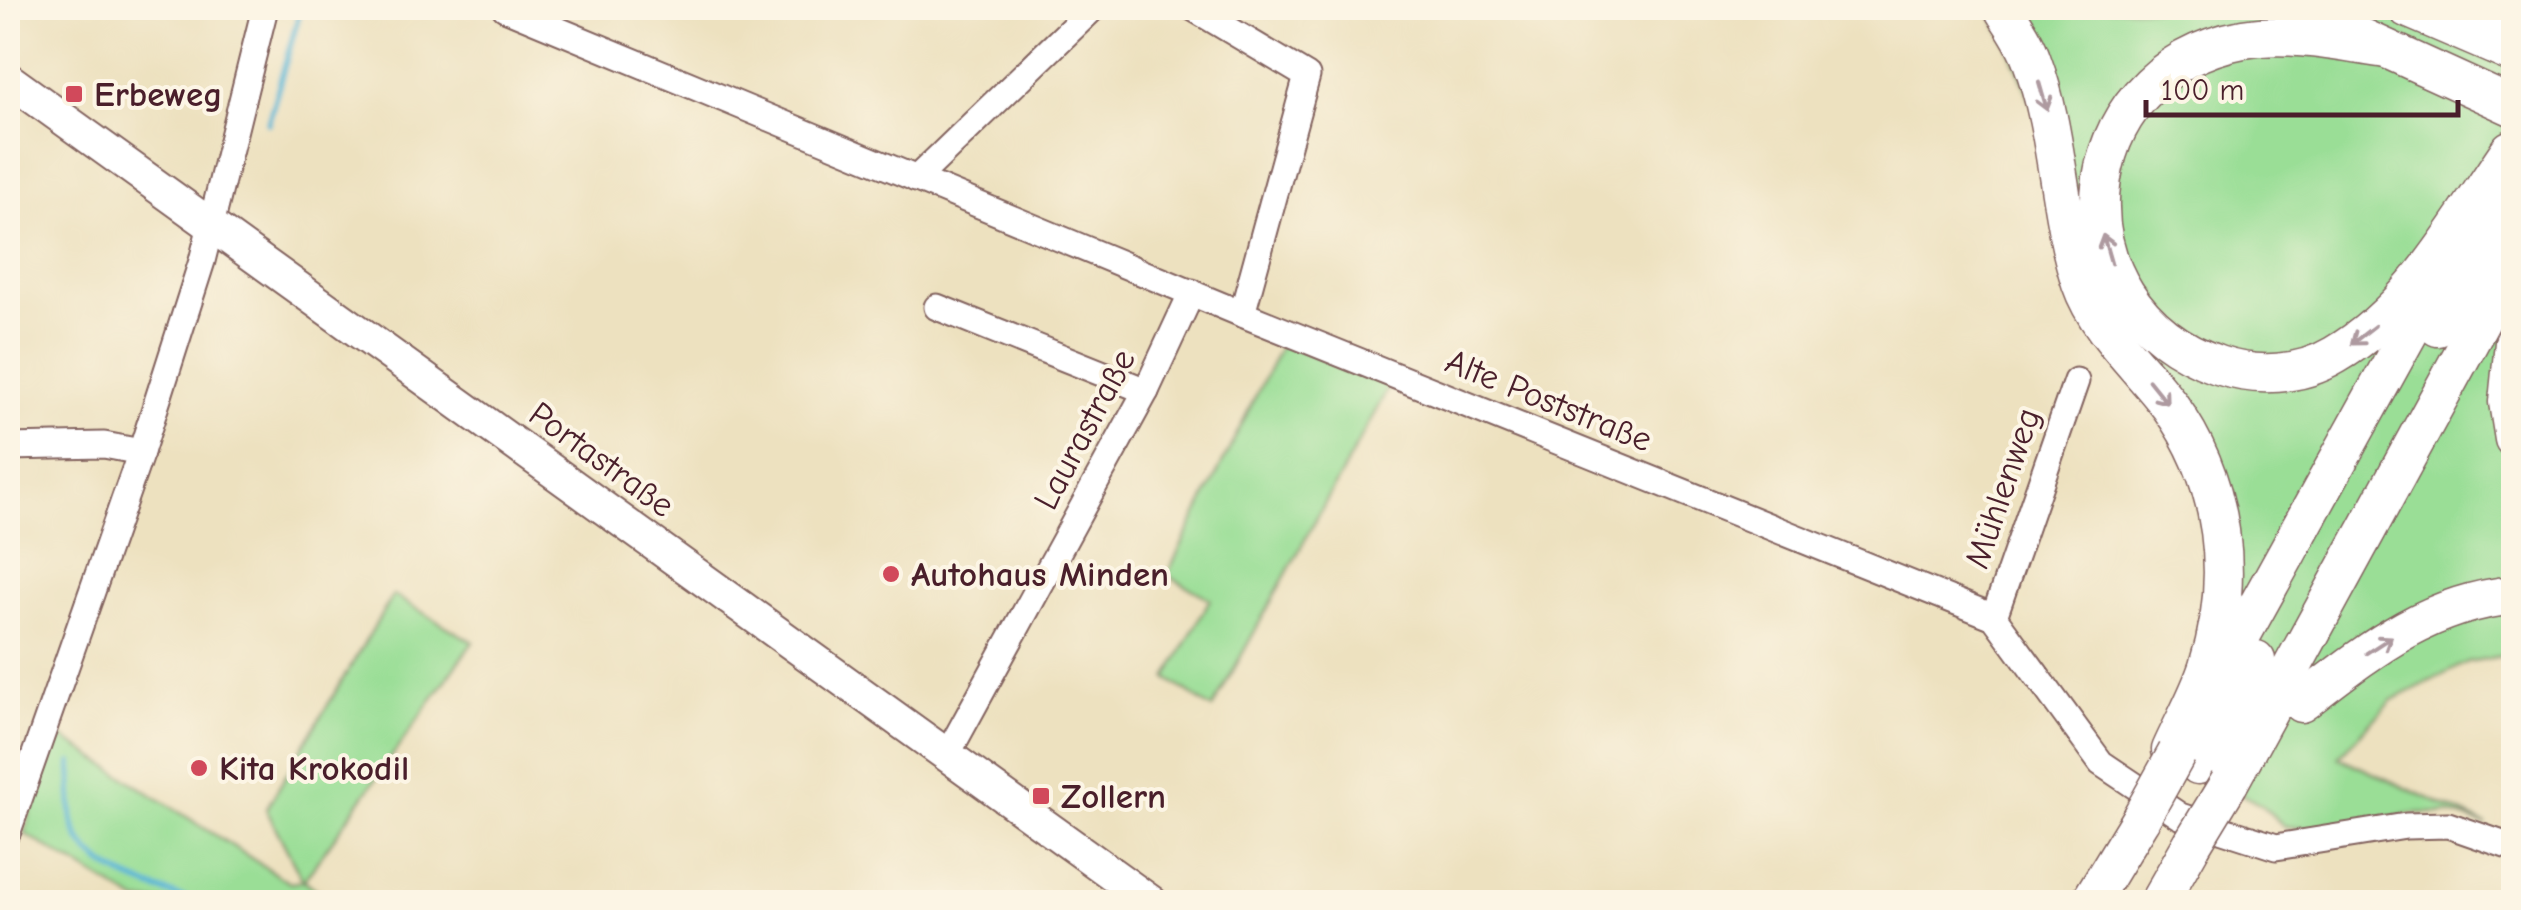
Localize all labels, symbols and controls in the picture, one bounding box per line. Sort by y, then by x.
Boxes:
scale bar [2146,55,2458,117]
text: 100 m [2161,73,2244,108]
place label: Erbeweg [94,74,223,115]
one-way arrow [2034,80,2053,111]
marker: Erbeweg [63,83,85,105]
one-way arrow [2097,234,2115,266]
one-way arrow [2350,323,2376,345]
street label: Alte Poststraße [1440,340,1658,460]
street label: Laurastraße [1025,342,1144,517]
one-way arrow [2147,378,2169,404]
street label: Portastraße [521,393,682,526]
street label: Mühlenweg [1956,403,2049,574]
place label: Autohaus Minden [911,554,1169,595]
marker: Autohaus Minden [880,563,902,585]
one-way arrow [2364,634,2393,655]
place label: Kita Krokodil [219,748,409,789]
marker: Kita Krokodil [188,757,210,779]
place label: Zollern [1061,776,1166,817]
marker: Zollern [1030,785,1052,807]

